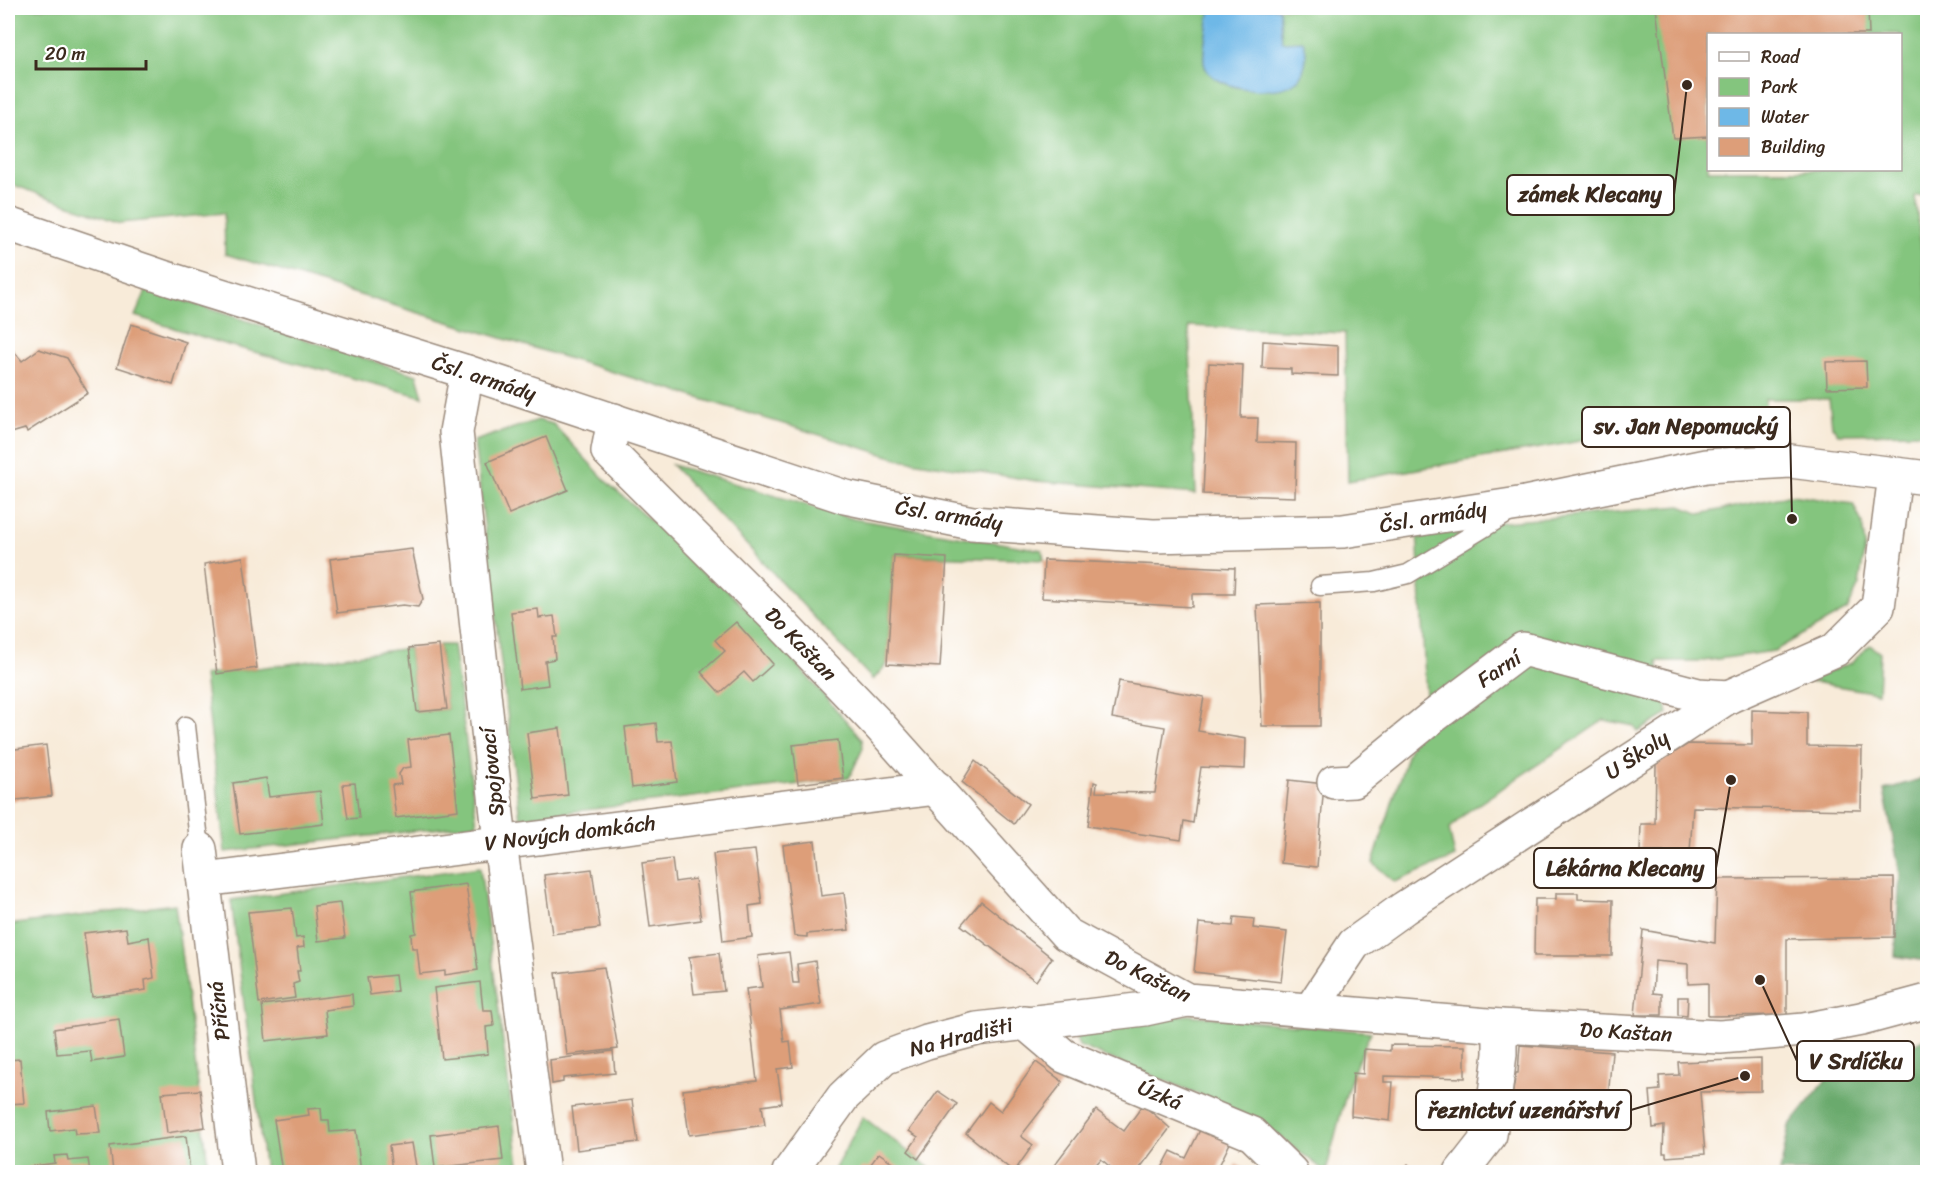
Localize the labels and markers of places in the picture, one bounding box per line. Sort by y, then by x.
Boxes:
callout: zámek Klecany [1507,175,1674,215]
callout: sv. Jan Nepomucký [1582,407,1790,447]
callout: Lékárna Klecany [1534,848,1716,888]
callout: V Srdíčku [1797,1041,1914,1081]
callout: řeznictví uzenářství [1416,1090,1631,1130]

